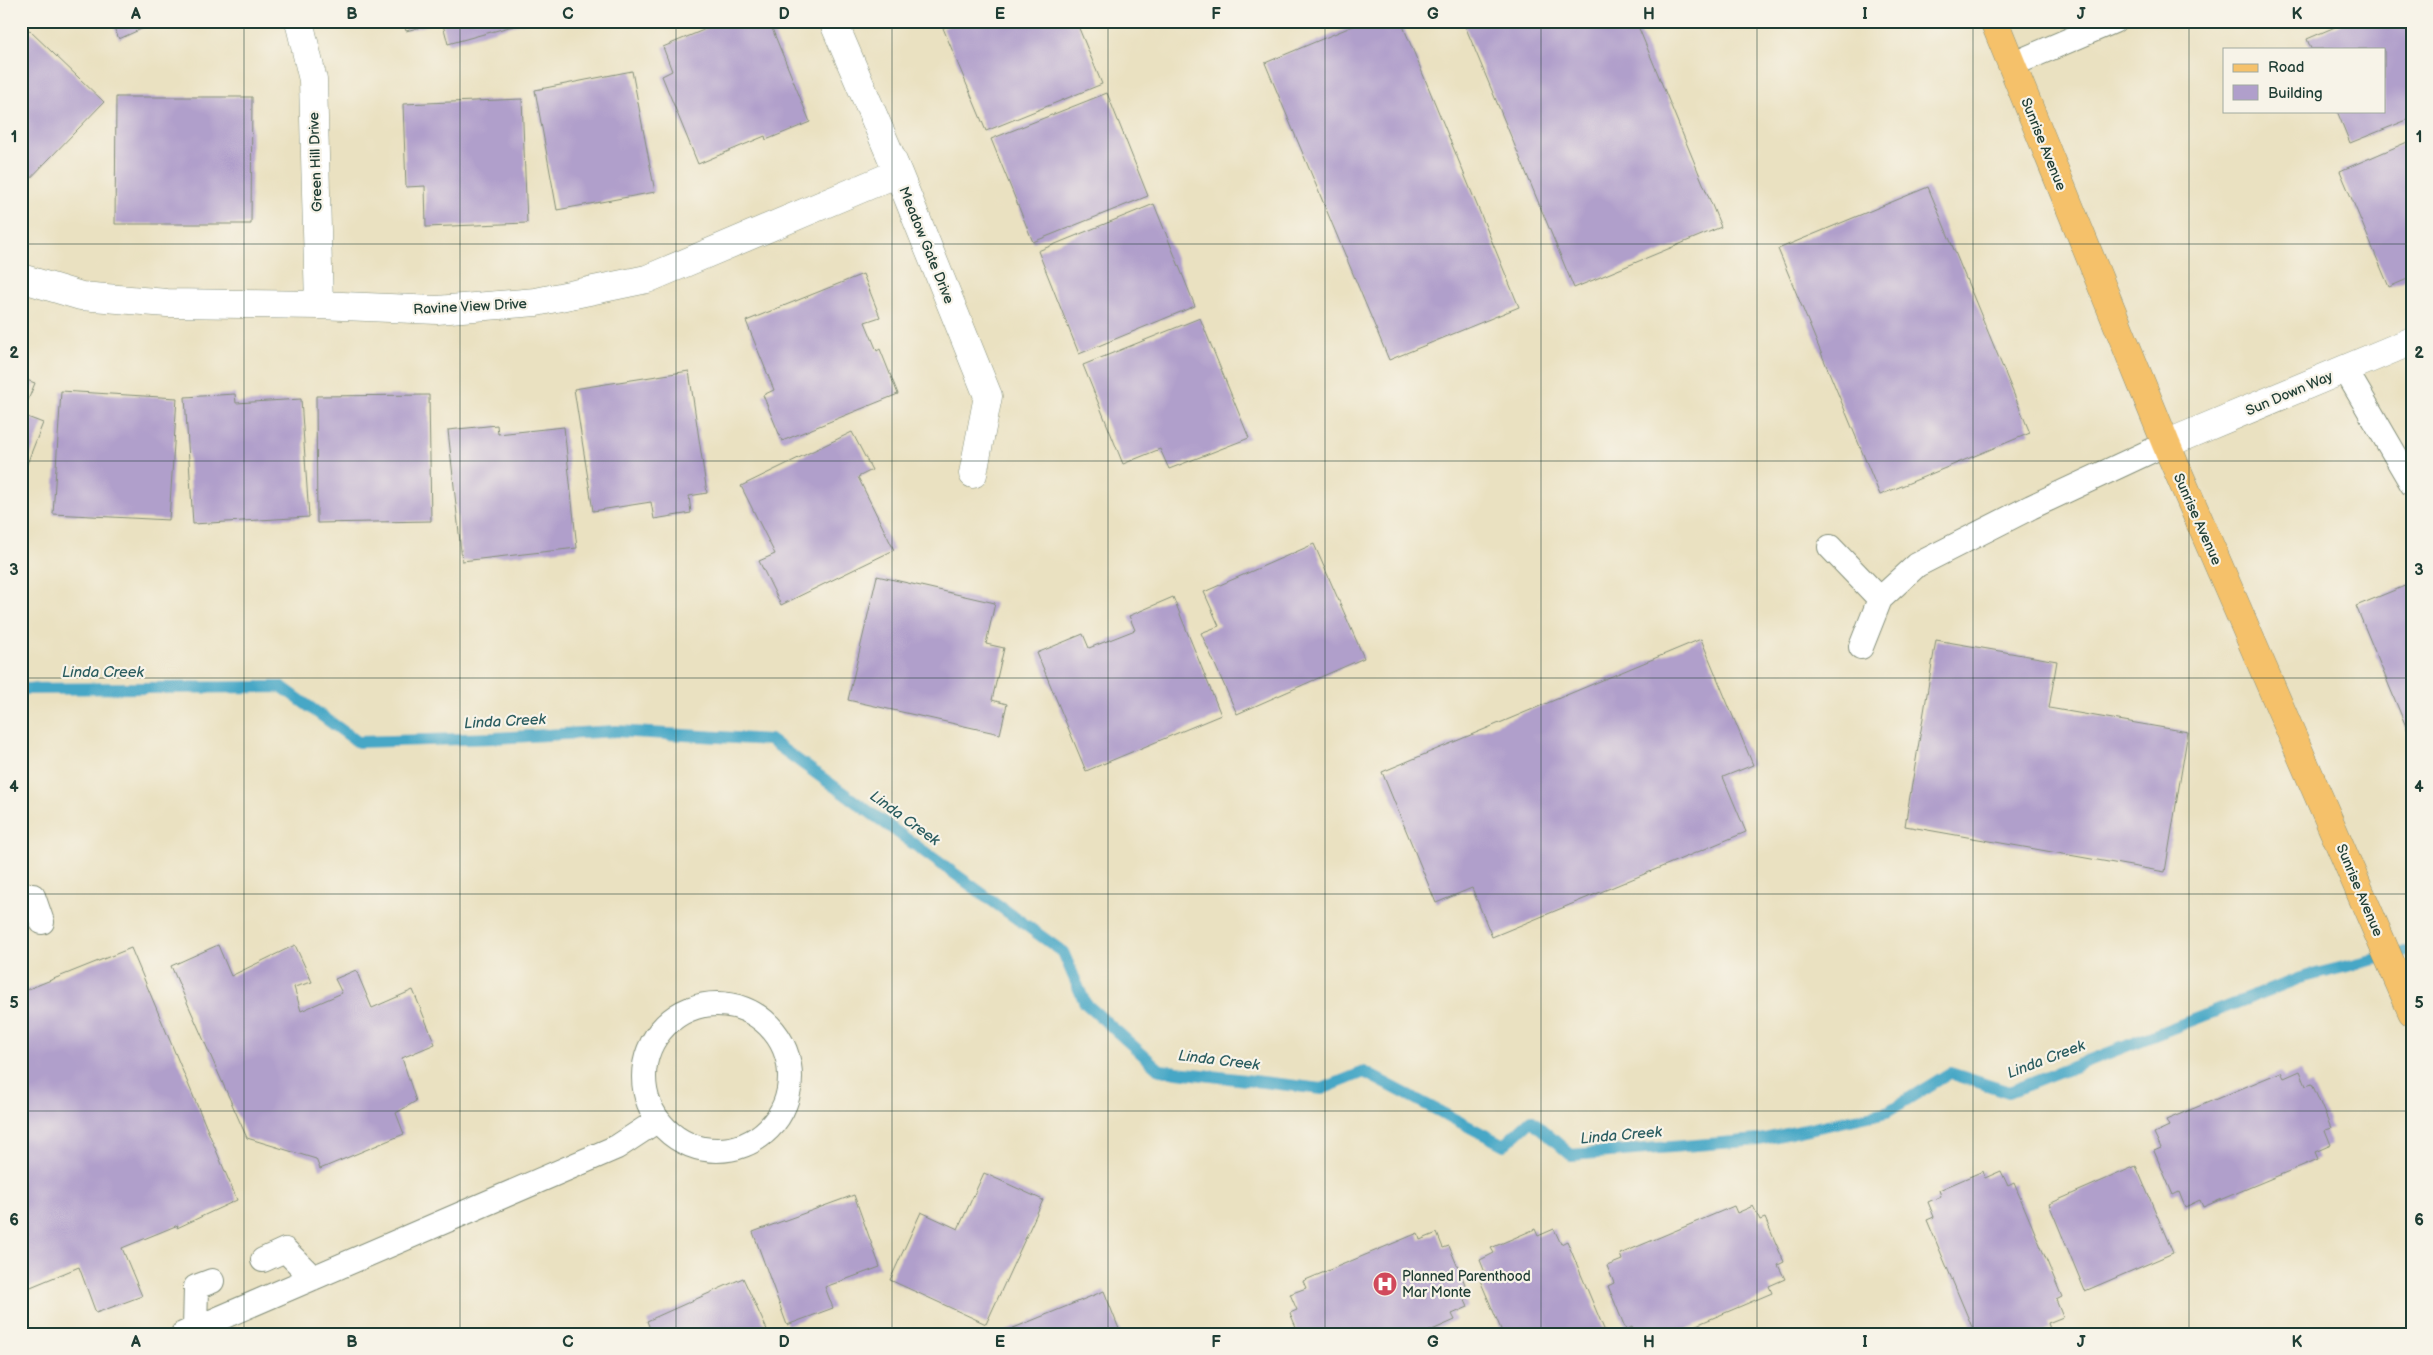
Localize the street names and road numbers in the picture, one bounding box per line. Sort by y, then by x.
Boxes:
street label: Sunrise Avenue [2017,95,2070,193]
street label: Green Hill Drive [305,112,326,212]
street label: Meadow Gate Drive [895,184,958,306]
street label: Ravine View Drive [413,295,527,318]
street label: Sun Down Way [2243,367,2336,419]
street label: Sunrise Avenue [2170,471,2225,568]
street label: Sunrise Avenue [2332,842,2387,939]

